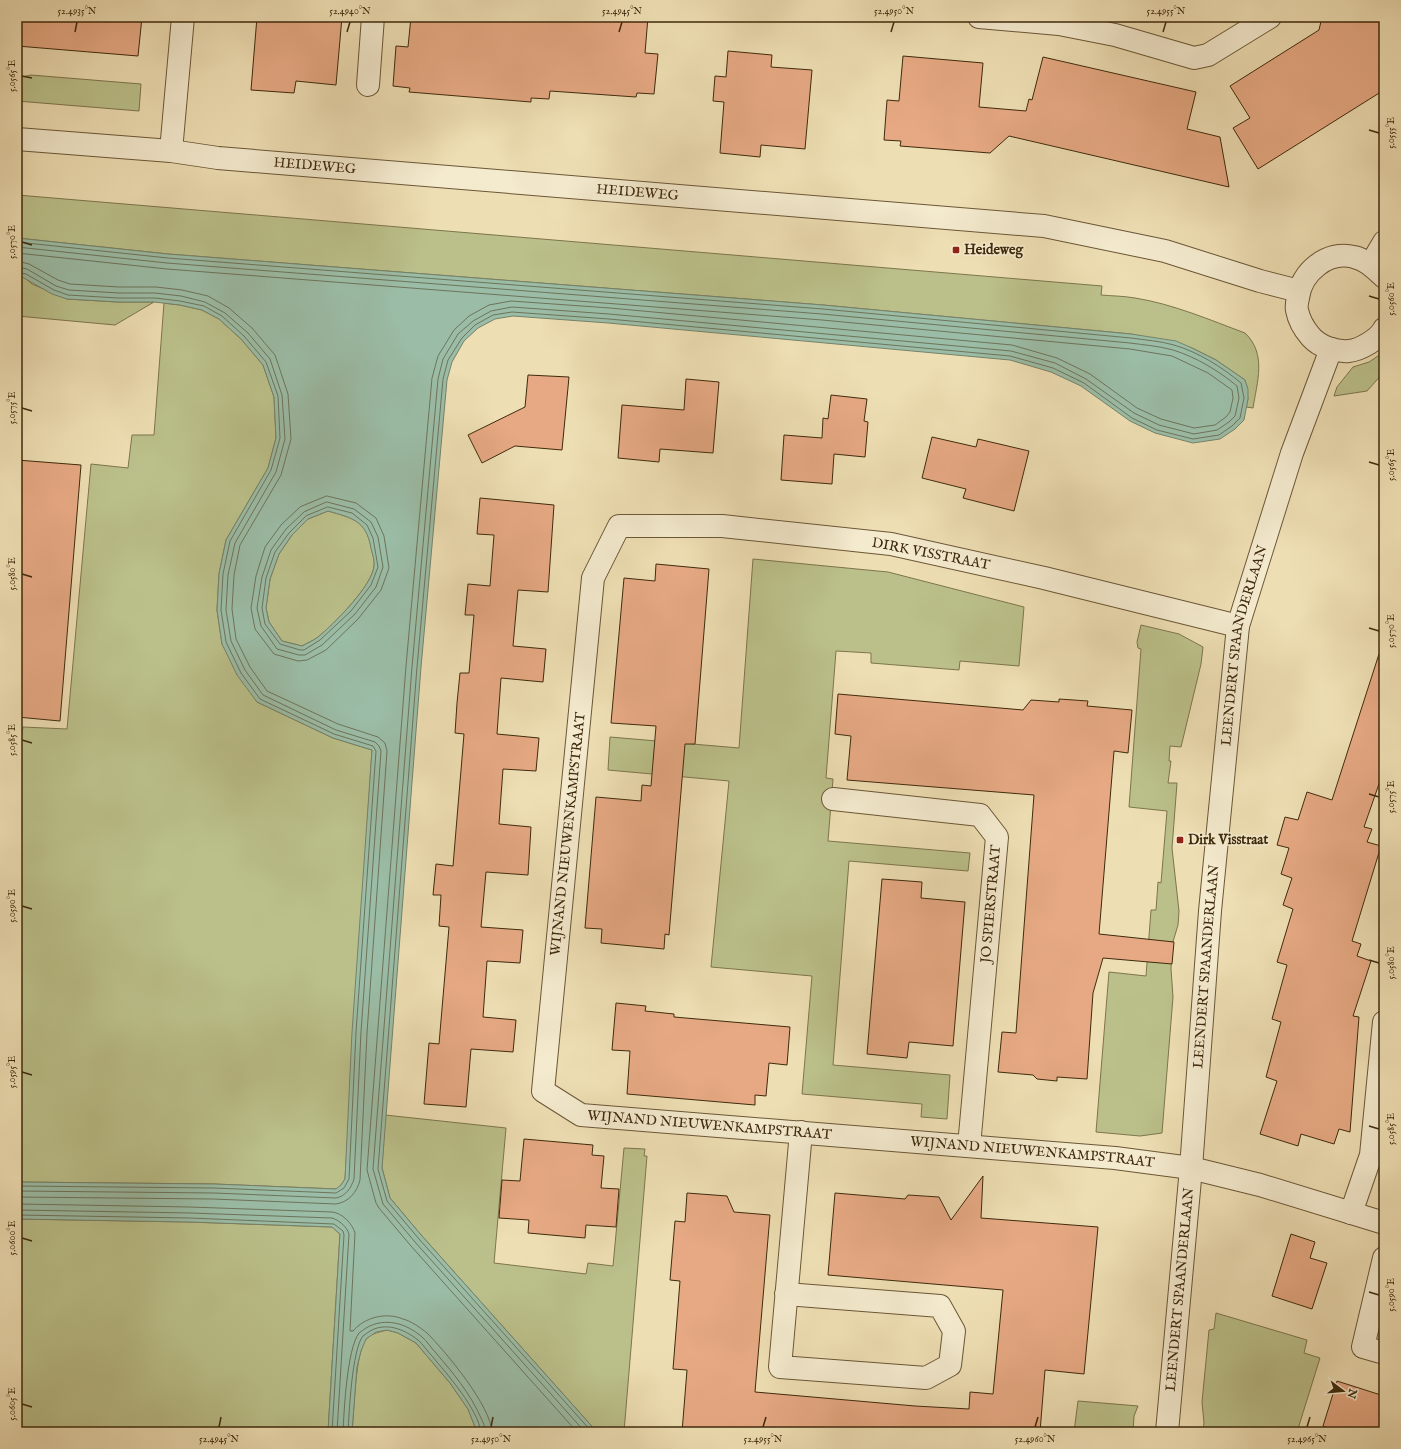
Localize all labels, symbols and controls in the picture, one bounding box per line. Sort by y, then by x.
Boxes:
text: 52.4935°N [58,5,97,18]
text: 52.4940°N [329,5,371,18]
text: 52.4945°N [602,5,642,18]
text: 52.4950°N [874,5,914,18]
text: 52.4955°N [1147,5,1186,18]
text: 5.0565°E [6,60,19,92]
text: 5.0555°E [1385,117,1398,149]
street label: HEIDEWEG [273,154,357,178]
street label: HEIDEWEG [596,180,680,205]
text: 5.0570°E [6,225,19,259]
place label: Heideweg [964,241,1024,259]
marker: Heideweg [951,245,961,255]
text: 5.0560°E [1385,282,1398,316]
text: 5.0575°E [6,392,19,424]
text: 5.0565°E [1385,449,1398,481]
street label: DIRK VISSTRAAT [870,534,992,574]
street label: LEENDERT SPAANDERLAAN [1217,543,1272,747]
text: 5.0580°E [6,557,19,591]
text: 5.0570°E [1385,614,1398,648]
street label: WIJNAND NIEUWENKAMPSTRAAT [546,710,590,957]
text: 5.0585°E [6,724,19,756]
text: 5.0575°E [1385,781,1398,813]
place label: Dirk Visstraat [1188,831,1268,849]
marker: Dirk Visstraat [1175,835,1185,845]
street label: JO SPIERSTRAAT [977,843,1005,966]
street label: LEENDERT SPAANDERLAAN [1189,864,1223,1069]
text: 5.0590°E [6,889,19,923]
text: 5.0580°E [1385,946,1398,980]
text: 5.0595°E [6,1056,19,1088]
street label: WIJNAND NIEUWENKAMPSTRAAT [587,1107,833,1144]
text: 5.0585°E [1385,1113,1398,1145]
street label: WIJNAND NIEUWENKAMPSTRAAT [910,1133,1156,1172]
street label: LEENDERT SPAANDERLAAN [1162,1187,1198,1392]
text: 5.0600°E [6,1221,19,1255]
text: 5.0590°E [1385,1278,1398,1312]
north arrow [1323,1371,1363,1411]
text: N [1343,1386,1360,1400]
text: 5.0605°E [6,1387,19,1421]
text: 52.4945°N [199,1433,239,1446]
text: 52.4950°N [471,1433,511,1446]
text: 52.4955°N [744,1433,783,1446]
text: 52.4960°N [1015,1433,1056,1446]
text: 52.4965°N [1287,1433,1327,1446]

